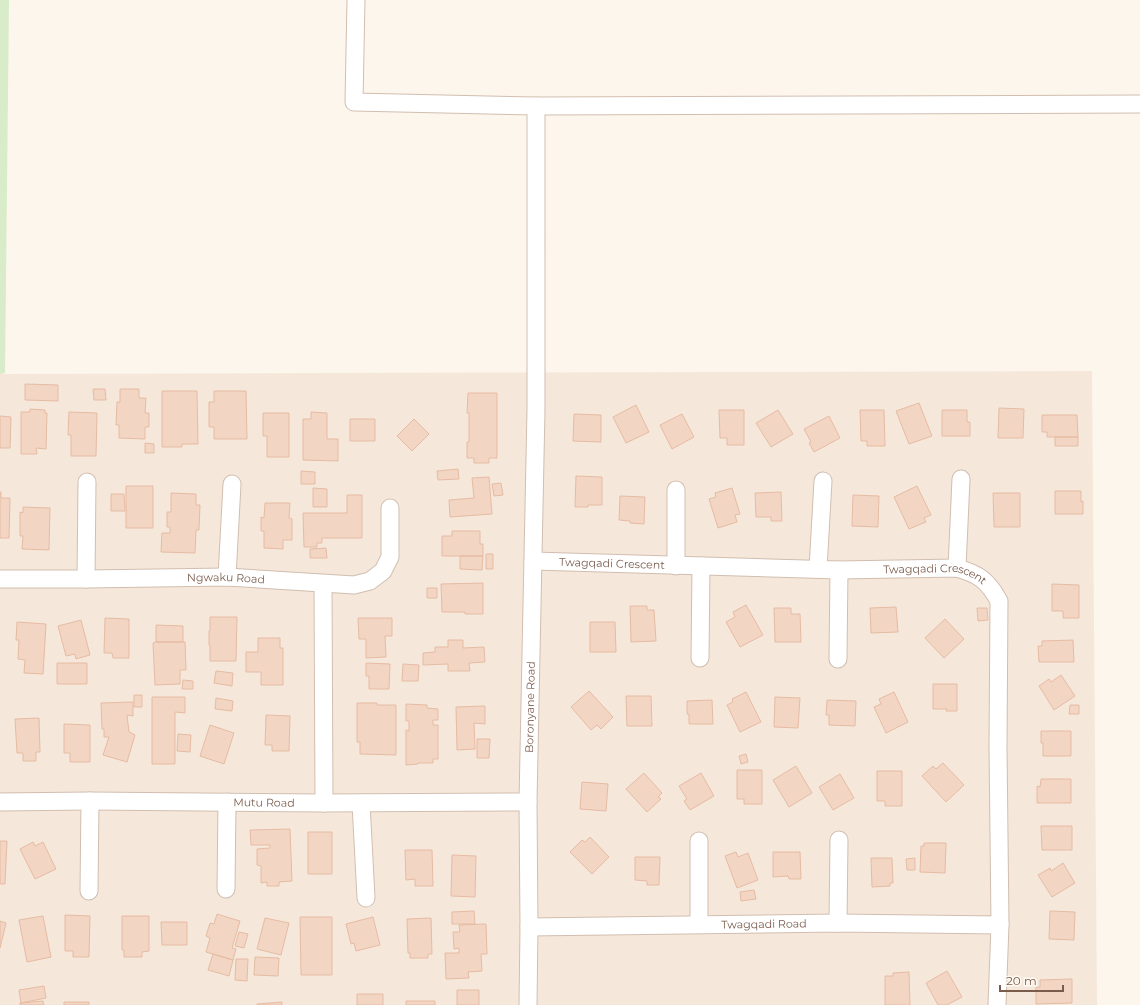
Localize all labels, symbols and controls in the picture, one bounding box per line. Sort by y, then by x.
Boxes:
street label: Twagqadi Crescent [559,555,665,572]
street label: Twagqadi Crescent [883,561,990,587]
street label: Ngwaku Road [187,570,265,586]
street label: Boronyane Road [522,661,538,753]
street label: Mutu Road [233,795,295,810]
street label: Twagqadi Road [721,916,807,932]
scale bar [1000,967,1063,993]
text: 20 m [1006,973,1037,988]

